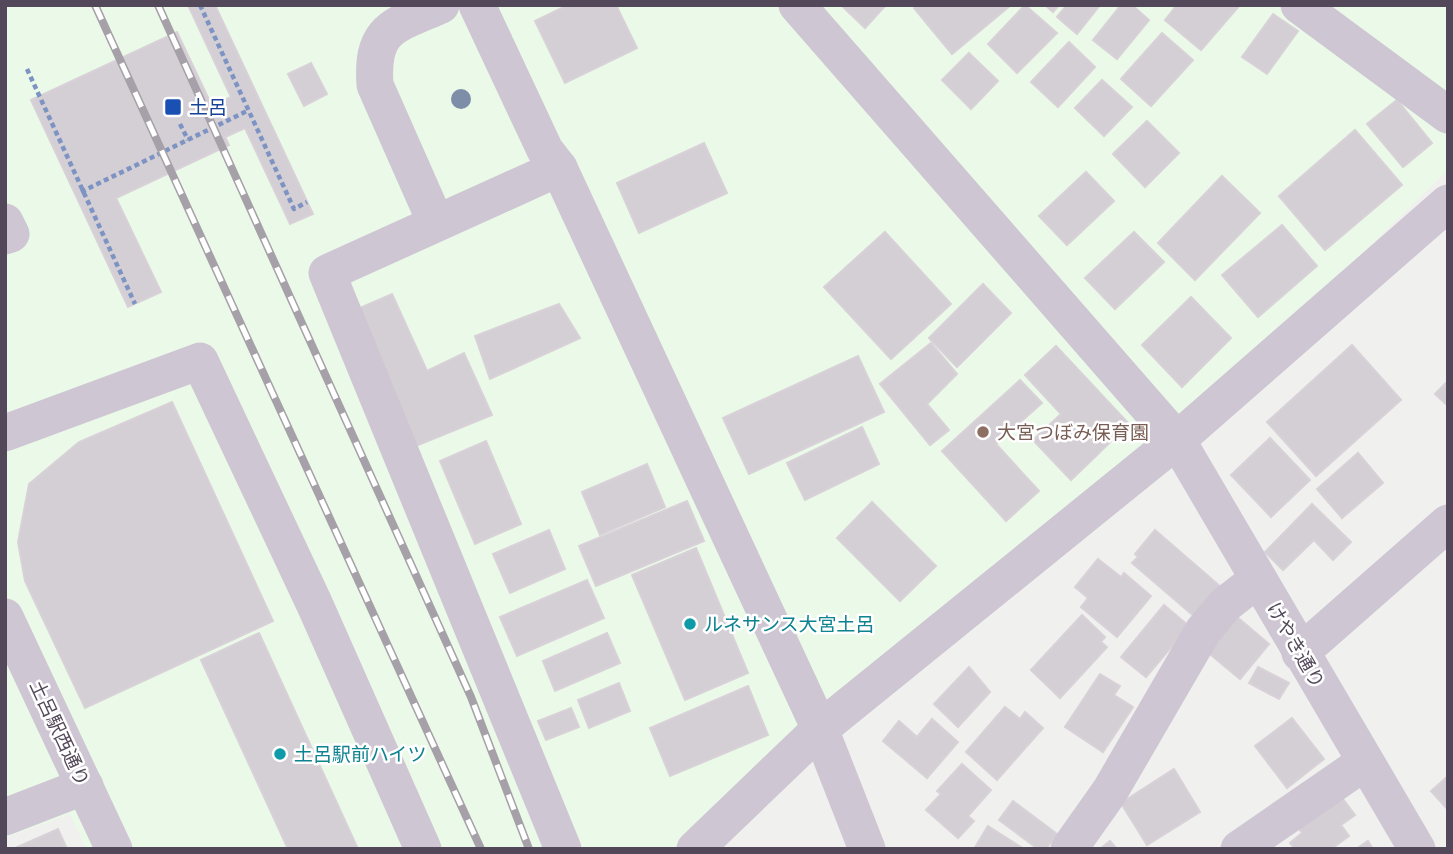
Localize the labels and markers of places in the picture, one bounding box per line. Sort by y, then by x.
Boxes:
place label: 土呂 [189,94,227,120]
marker: 土呂 [163,97,183,117]
place label: 大宮つぼみ保育園 [997,419,1149,445]
marker: 大宮つぼみ保育園 [975,424,991,440]
place label: ルネサンス大宮土呂 [704,611,875,637]
marker: ルネサンス大宮土呂 [682,616,698,632]
place label: 土呂駅前ハイツ [294,741,427,767]
marker: 土呂駅前ハイツ [272,746,288,762]

